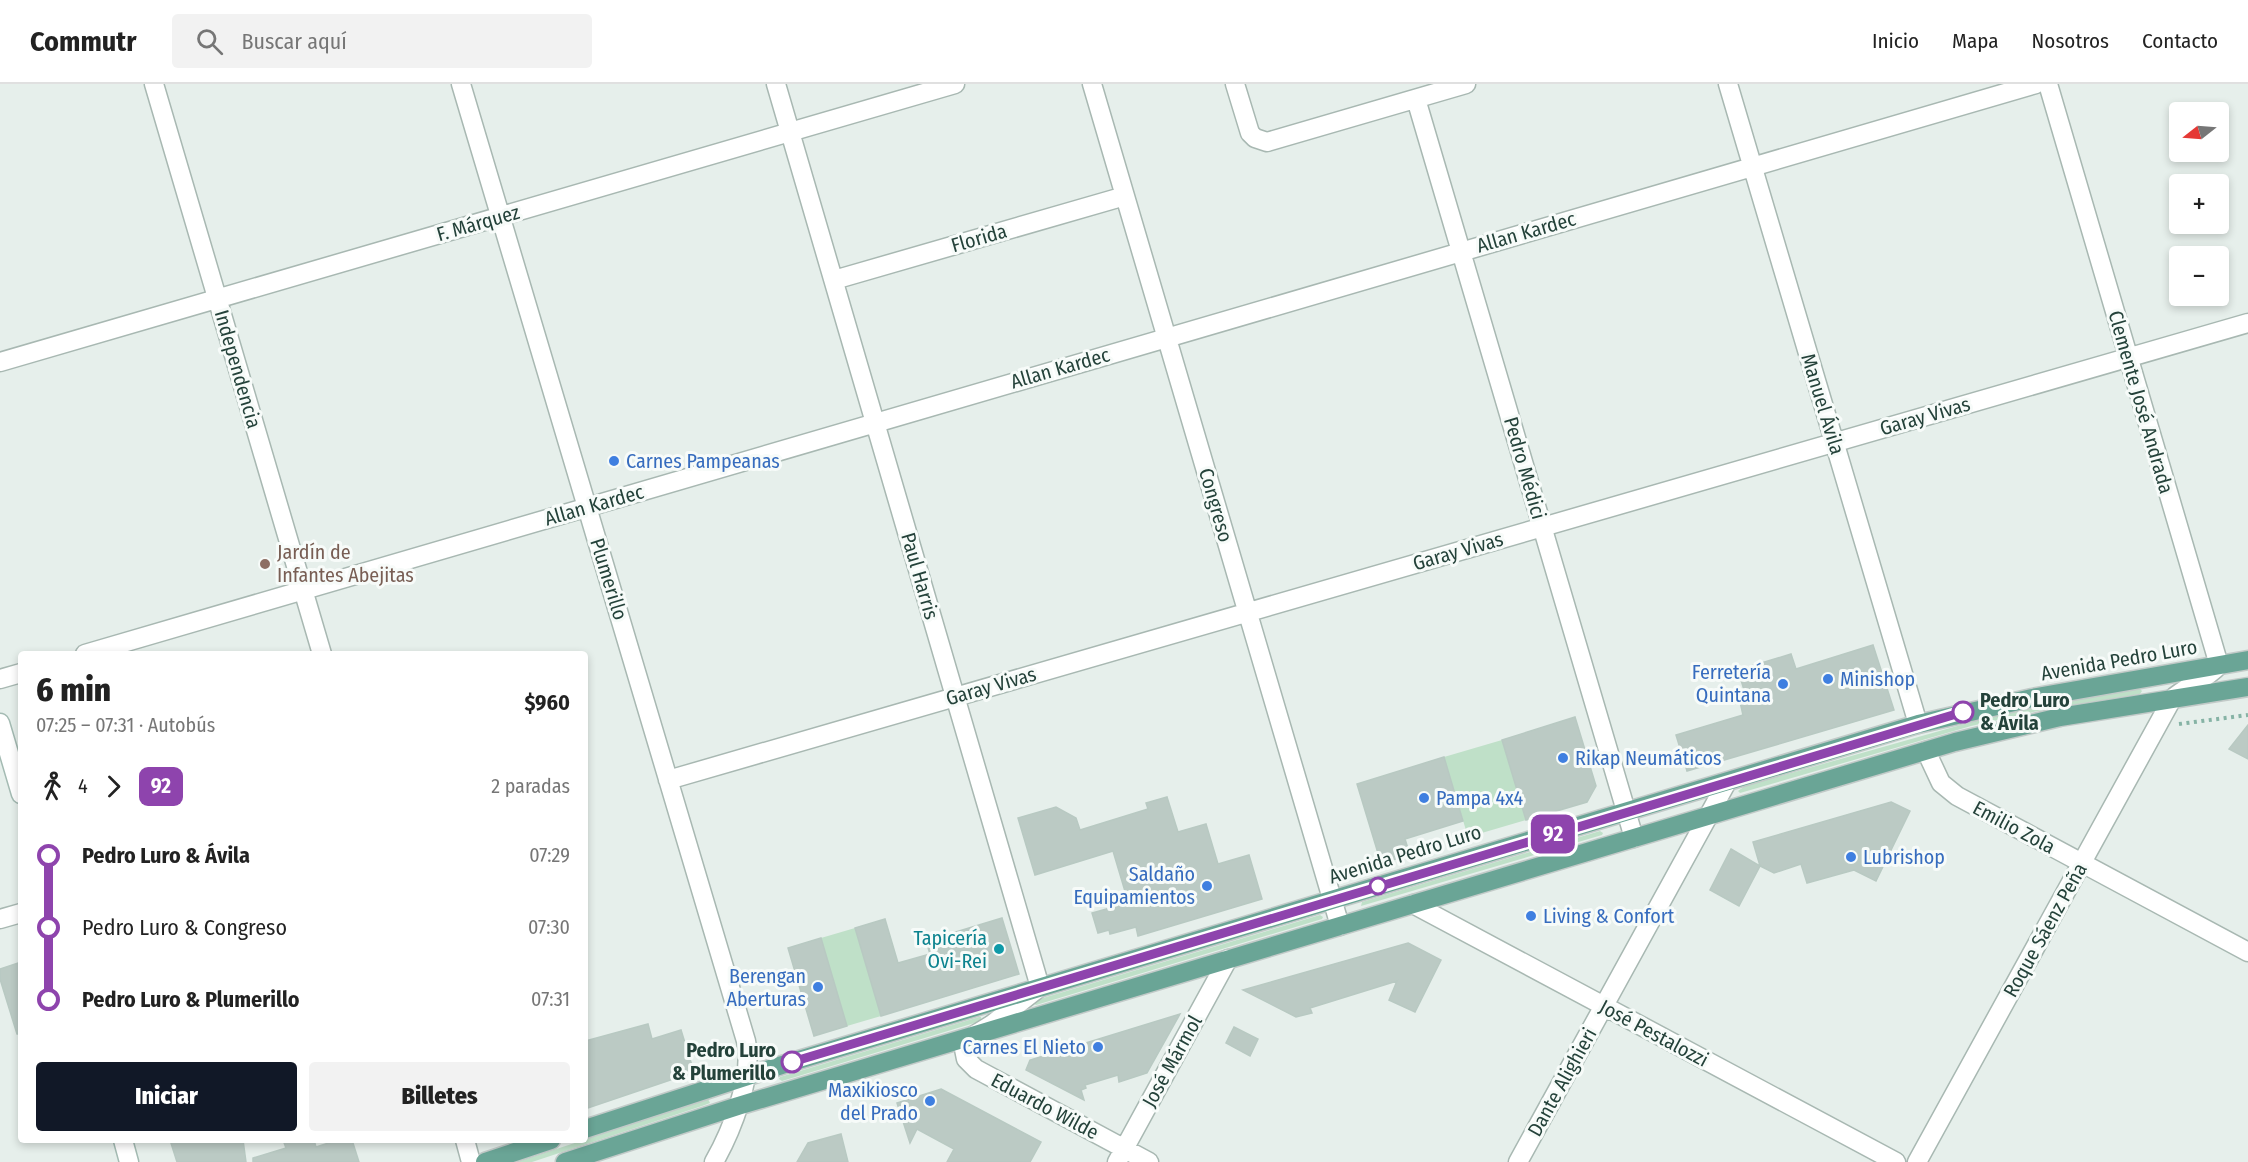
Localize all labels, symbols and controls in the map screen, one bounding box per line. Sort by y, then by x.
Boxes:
search box [172,14,592,68]
text: Commutr [30,25,136,58]
icon: search [193,25,226,58]
text: Buscar aquí [241,28,347,55]
text: Inicio [1872,28,1919,54]
text: Mapa [1952,28,1999,54]
text: Nosotros [2032,28,2109,54]
text: Contacto [2142,28,2218,54]
north arrow [2169,102,2229,162]
map controls [2169,102,2229,306]
button: + [2169,174,2229,234]
street label: F. Márquez [434,200,522,246]
street label: Allan Kardec [1474,206,1579,258]
street label: Florida [948,219,1010,257]
button: − [2169,246,2229,306]
street label: Independencia [210,307,266,431]
street label: Clemente José Andrada [2103,308,2179,496]
street label: Allan Kardec [1008,342,1113,394]
street label: Manuel Ávila [1796,351,1850,457]
street label: Garay Vivas [1877,392,1973,440]
street label: Pedro Médici [1499,414,1551,522]
place label: Carnes Pampeanas [626,449,780,473]
marker: Carnes Pampeanas [607,454,621,468]
street label: Congreso [1194,465,1238,545]
street label: Allan Kardec [542,479,647,531]
street label: Garay Vivas [1410,527,1506,575]
street label: Paul Harris [896,530,944,622]
street label: Plumerillo [585,535,633,623]
place label: Jardín de Infantes Abejitas [277,540,414,587]
marker: Jardín de Infantes Abejitas [258,557,272,571]
street label: Avenida Pedro Luro [2039,634,2199,686]
place label: Ferretería Quintana [1692,660,1771,707]
street label: Garay Vivas [943,662,1039,710]
place label: Minishop [1840,667,1915,691]
text: 6 min [36,670,111,710]
marker: Minishop [1821,672,1835,686]
marker: Ferretería Quintana [1776,677,1790,691]
place label: Pedro Luro & Ávila [1980,688,2070,735]
text: $960 [525,689,570,716]
marker: Pedro Luro & Ávila [1952,701,1974,723]
text: 07:25 – 07:31 · Autobús [36,713,215,737]
place label: Rikap Neumáticos [1575,746,1722,770]
marker: Rikap Neumáticos [1556,751,1570,765]
icon: walk [36,770,69,803]
icon: forward [97,770,130,803]
text: 92 [151,773,171,799]
text: 4 [78,774,88,798]
text: 2 paradas [491,774,570,798]
place label: Pampa 4x4 [1436,786,1524,810]
marker: Pampa 4x4 [1417,791,1431,805]
street label: Emilio Zola [1969,795,2059,859]
line badge: 92 [1526,814,1580,854]
street label: Avenida Pedro Luro [1326,819,1484,889]
text: 92 [1543,821,1563,847]
text: Pedro Luro & Ávila [82,842,250,869]
text: 07:29 [529,843,570,867]
place label: Lubrishop [1863,845,1945,869]
marker: Lubrishop [1844,850,1858,864]
street label: Roque Sáenz Peña [1998,859,2092,1001]
place label: Saldaño Equipamientos [1073,862,1195,909]
unlabelled marker [1369,877,1387,895]
marker: Saldaño Equipamientos [1200,879,1214,893]
place label: Living & Confort [1543,904,1675,928]
marker: Living & Confort [1524,909,1538,923]
text: Pedro Luro & Congreso [82,914,287,941]
text: 07:30 [528,915,570,939]
place label: Tapicería Ovi-Rei [913,926,987,973]
marker: Tapicería Ovi-Rei [992,942,1006,956]
place label: Berengan Aberturas [726,964,806,1011]
marker: Berengan Aberturas [811,980,825,994]
text: Pedro Luro & Plumerillo [82,986,300,1013]
text: 07:31 [531,987,570,1011]
street label: José Pestalozzi [1595,994,1713,1072]
street label: José Mármol [1137,1011,1207,1111]
street label: Dante Alighieri [1522,1024,1602,1140]
place label: Carnes El Nieto [963,1035,1086,1059]
place label: Pedro Luro & Plumerillo [672,1038,776,1085]
marker: Carnes El Nieto [1091,1040,1105,1054]
marker: Pedro Luro & Plumerillo [781,1051,803,1073]
button: Iniciar [36,1062,297,1131]
button: Billetes [309,1062,570,1131]
street label: Eduardo Wilde [987,1068,1103,1144]
place label: Maxikiosco del Prado [828,1078,918,1125]
marker: Maxikiosco del Prado [923,1094,937,1108]

